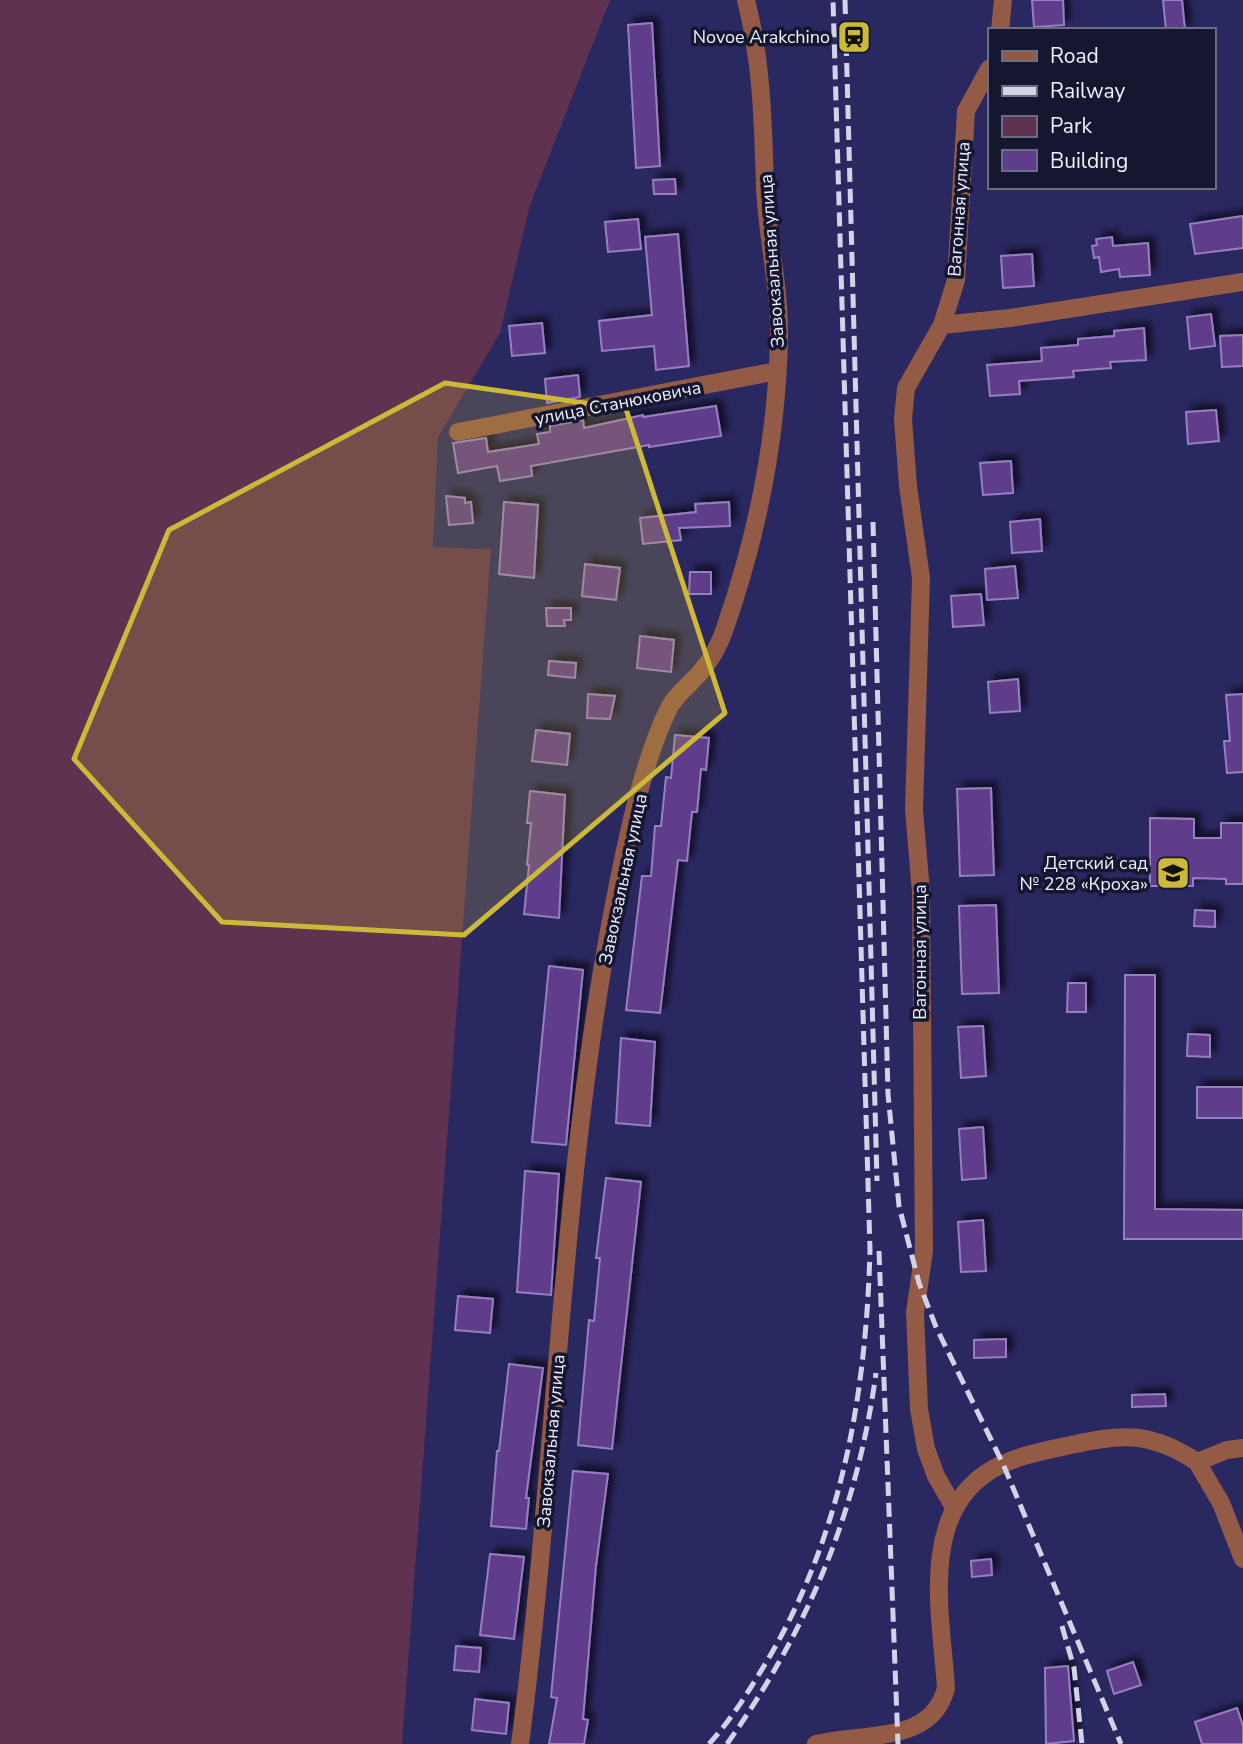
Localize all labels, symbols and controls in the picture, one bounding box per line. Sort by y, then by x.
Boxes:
station icon: Novoe Arakchino [835,18,873,56]
place label: Novoe Arakchino [693,25,830,49]
legend [988,28,1215,189]
text: Road [1050,42,1099,70]
text: Railway [1050,77,1125,105]
text: Park [1050,112,1092,140]
street label: Вагонная улица [942,141,976,277]
text: Building [1050,147,1128,175]
street label: Завокзальная улица [754,173,790,349]
street label: улица Станюковича [533,375,703,431]
street label: Завокзальная улица [593,791,653,967]
place label: Детский сад № 228 «Кроха» [1020,851,1148,896]
school or university icon: Детский сад № 228 «Кроха» [1154,854,1192,892]
street label: Вагонная улица [908,884,932,1020]
street label: Завокзальная улица [531,1353,571,1529]

